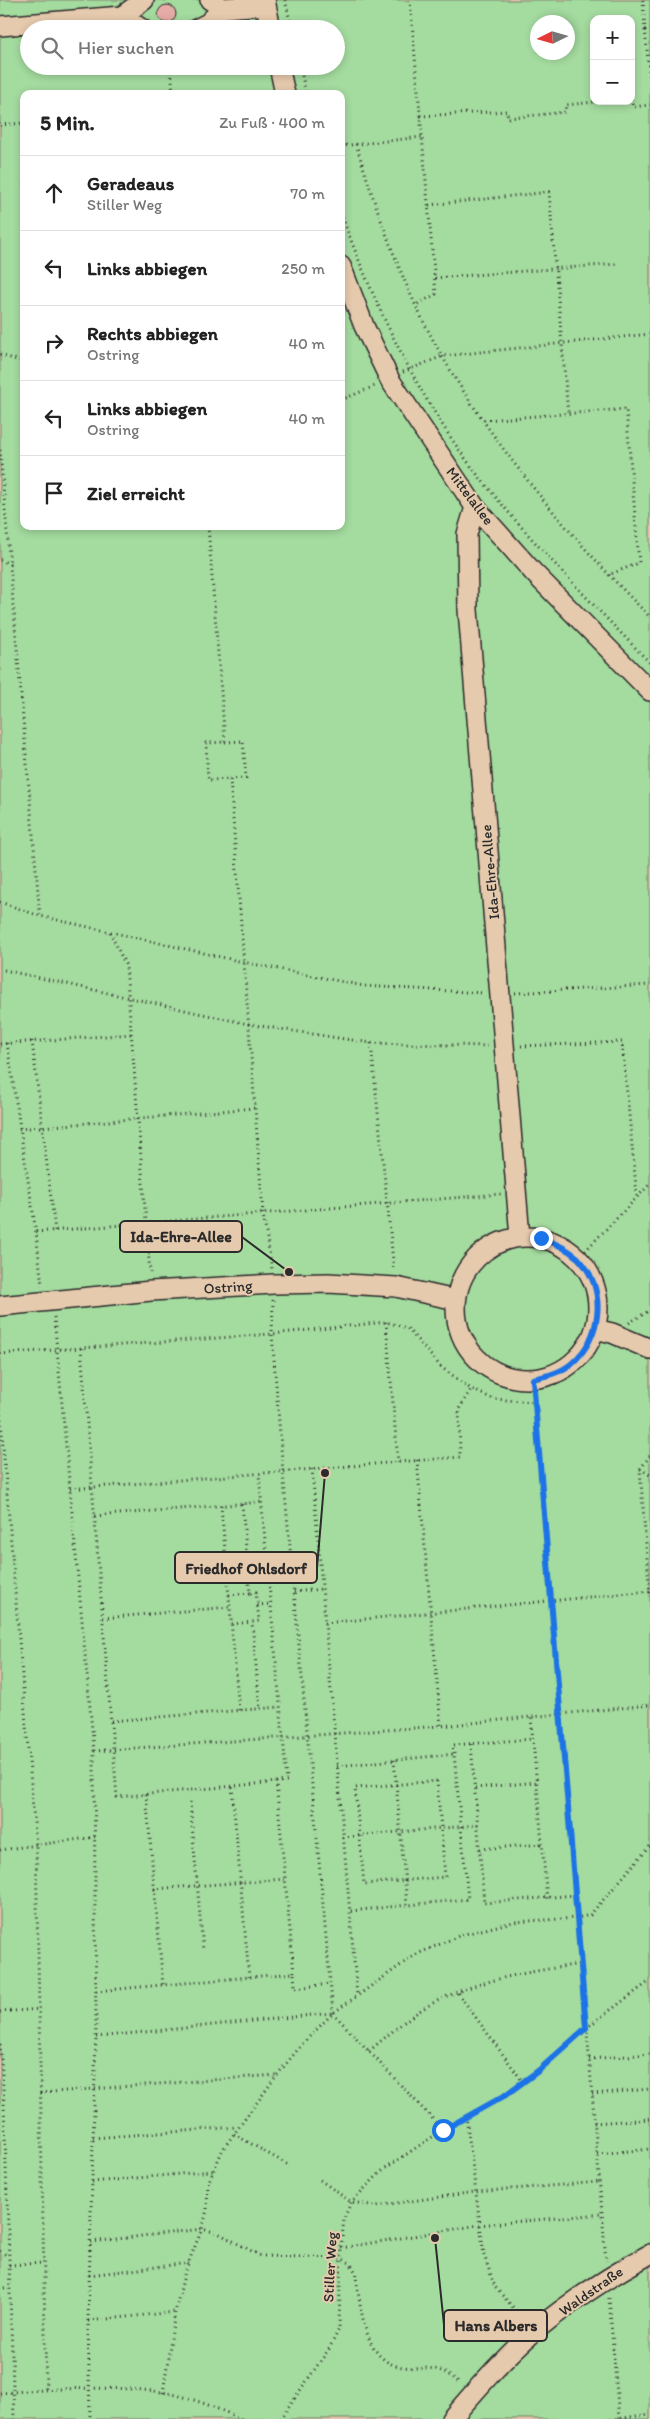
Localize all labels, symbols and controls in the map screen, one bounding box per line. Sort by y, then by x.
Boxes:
north arrow [530,15,575,60]
map controls [590,15,635,105]
button: + [590,15,635,60]
search box [20,20,345,75]
icon: search [38,34,66,62]
text: Hier suchen [78,36,174,59]
button: − [590,60,635,105]
text: 5 Min. [40,110,95,135]
text: Zu Fuß · 400 m [219,113,325,132]
text: Geradeaus [87,172,174,195]
icon: ahead [40,179,68,207]
text: 70 m [290,184,325,203]
text: Stiller Weg [87,195,162,214]
icon: left [40,254,68,282]
text: Links abbiegen [87,257,207,280]
text: 250 m [281,259,325,278]
text: Rechts abbiegen [87,322,218,345]
icon: right [40,329,68,357]
text: 40 m [288,334,325,353]
text: Ostring [87,345,139,364]
text: Links abbiegen [87,397,207,420]
icon: left [40,404,68,432]
text: 40 m [288,409,325,428]
text: Ostring [87,420,139,439]
street label: Mittelallee [442,463,498,529]
icon: arrive [40,479,68,507]
text: Ziel erreicht [87,482,185,505]
street label: Ida-Ehre-Allee [477,824,503,920]
callout: Ida-Ehre-Allee [120,1221,242,1252]
text: Ida-Ehre-Allee [130,1227,232,1246]
route end [530,1227,553,1250]
street label: Ostring [203,1276,253,1298]
callout: Friedhof Ohlsdorf [175,1552,317,1583]
text: Friedhof Ohlsdorf [185,1559,308,1578]
route start [432,2119,455,2142]
street label: Stiller Weg [319,2231,341,2303]
street label: Waldstraße [555,2262,627,2320]
callout: Hans Albers [444,2310,547,2341]
text: Hans Albers [454,2316,538,2335]

